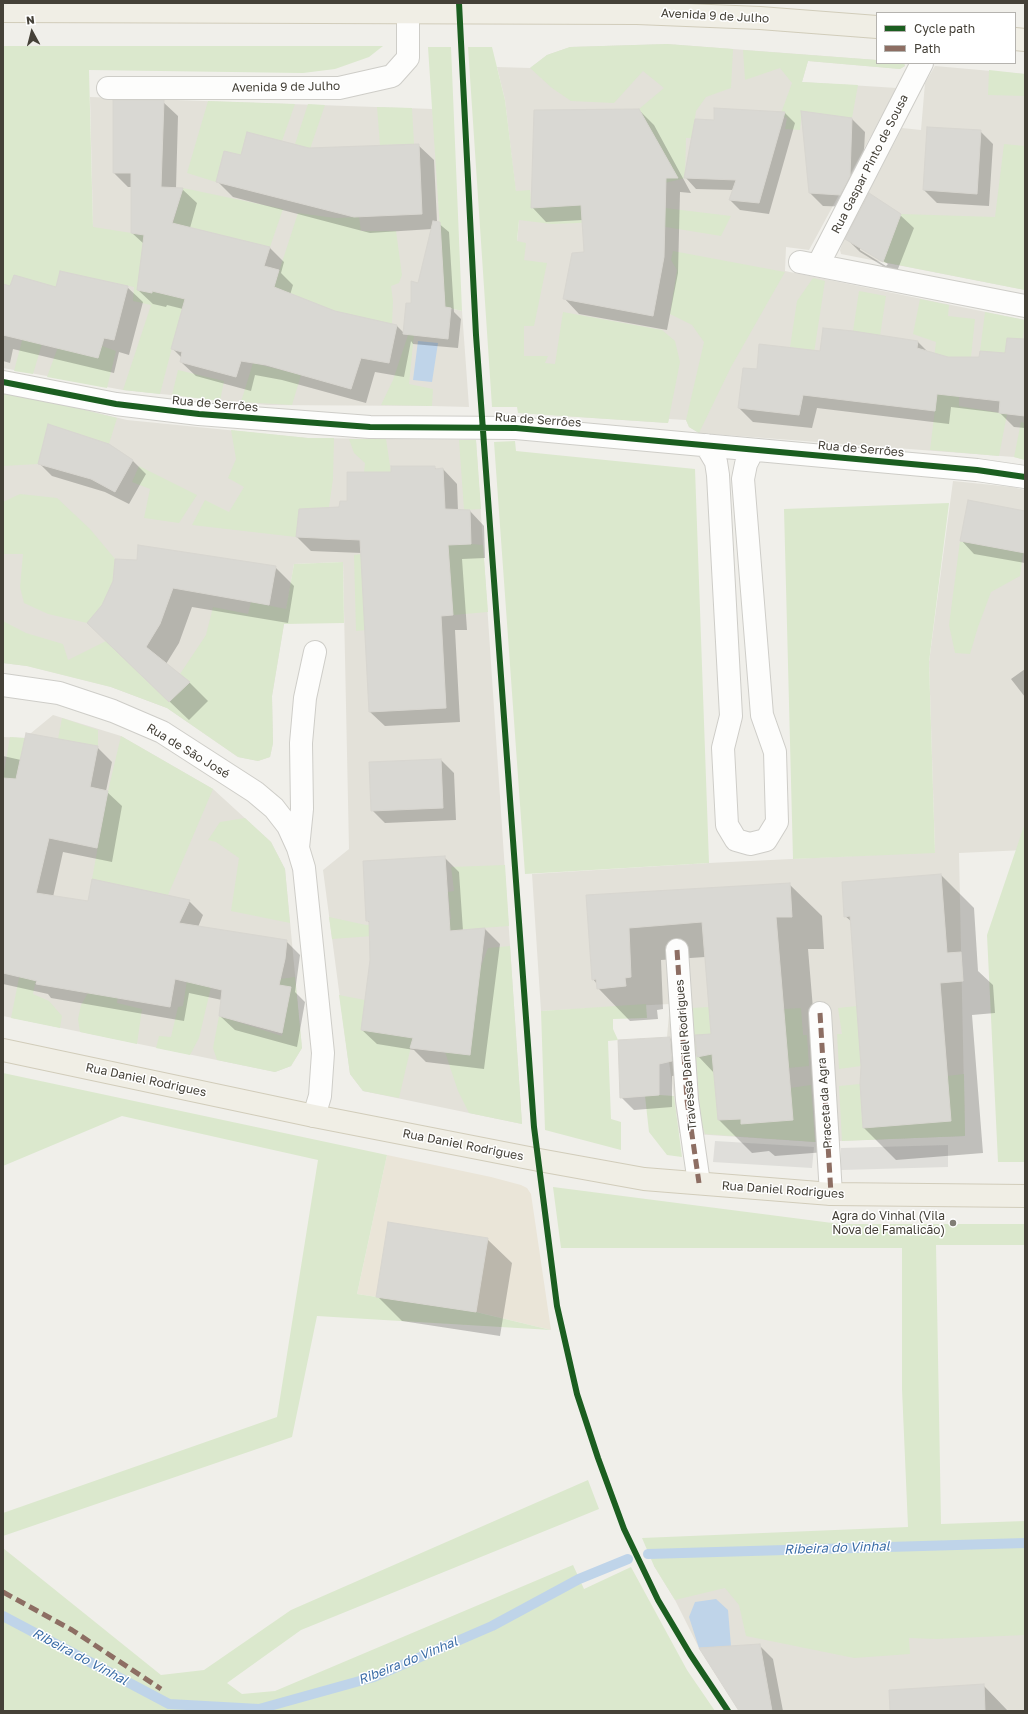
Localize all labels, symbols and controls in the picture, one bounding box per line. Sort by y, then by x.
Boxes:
street label: Avenida 9 de Julho [660,6,770,26]
north arrow [12,12,52,52]
legend [876,12,1016,64]
text: N [26,13,35,27]
text: Cycle path [914,21,975,36]
text: Path [914,41,941,56]
street label: Avenida 9 de Julho [232,79,340,95]
street label: Rua Gaspar Pinto de Sousa [829,92,911,236]
street label: Rua de Serrões [171,393,259,415]
street label: Rua de Serrões [494,410,582,430]
street label: Rua de Serrões [817,438,905,460]
street label: Rua de São José [144,721,232,781]
street label: Travessa Daniel Rodrigues [672,979,700,1131]
street label: Praceta da Agra [815,1057,835,1149]
street label: Rua Daniel Rodrigues [84,1060,208,1100]
street label: Rua Daniel Rodrigues [401,1126,525,1164]
street label: Rua Daniel Rodrigues [721,1179,845,1201]
place label: Agra do Vinhal (Vila Nova de Famalicão) [832,1209,945,1237]
marker: Agra do Vinhal (Vila Nova de Famalicão) [948,1218,958,1228]
water label: Ribeira do Vinhal [784,1538,890,1558]
water label: Ribeira do Vinhal [30,1625,130,1689]
water label: Ribeira do Vinhal [356,1634,460,1688]

